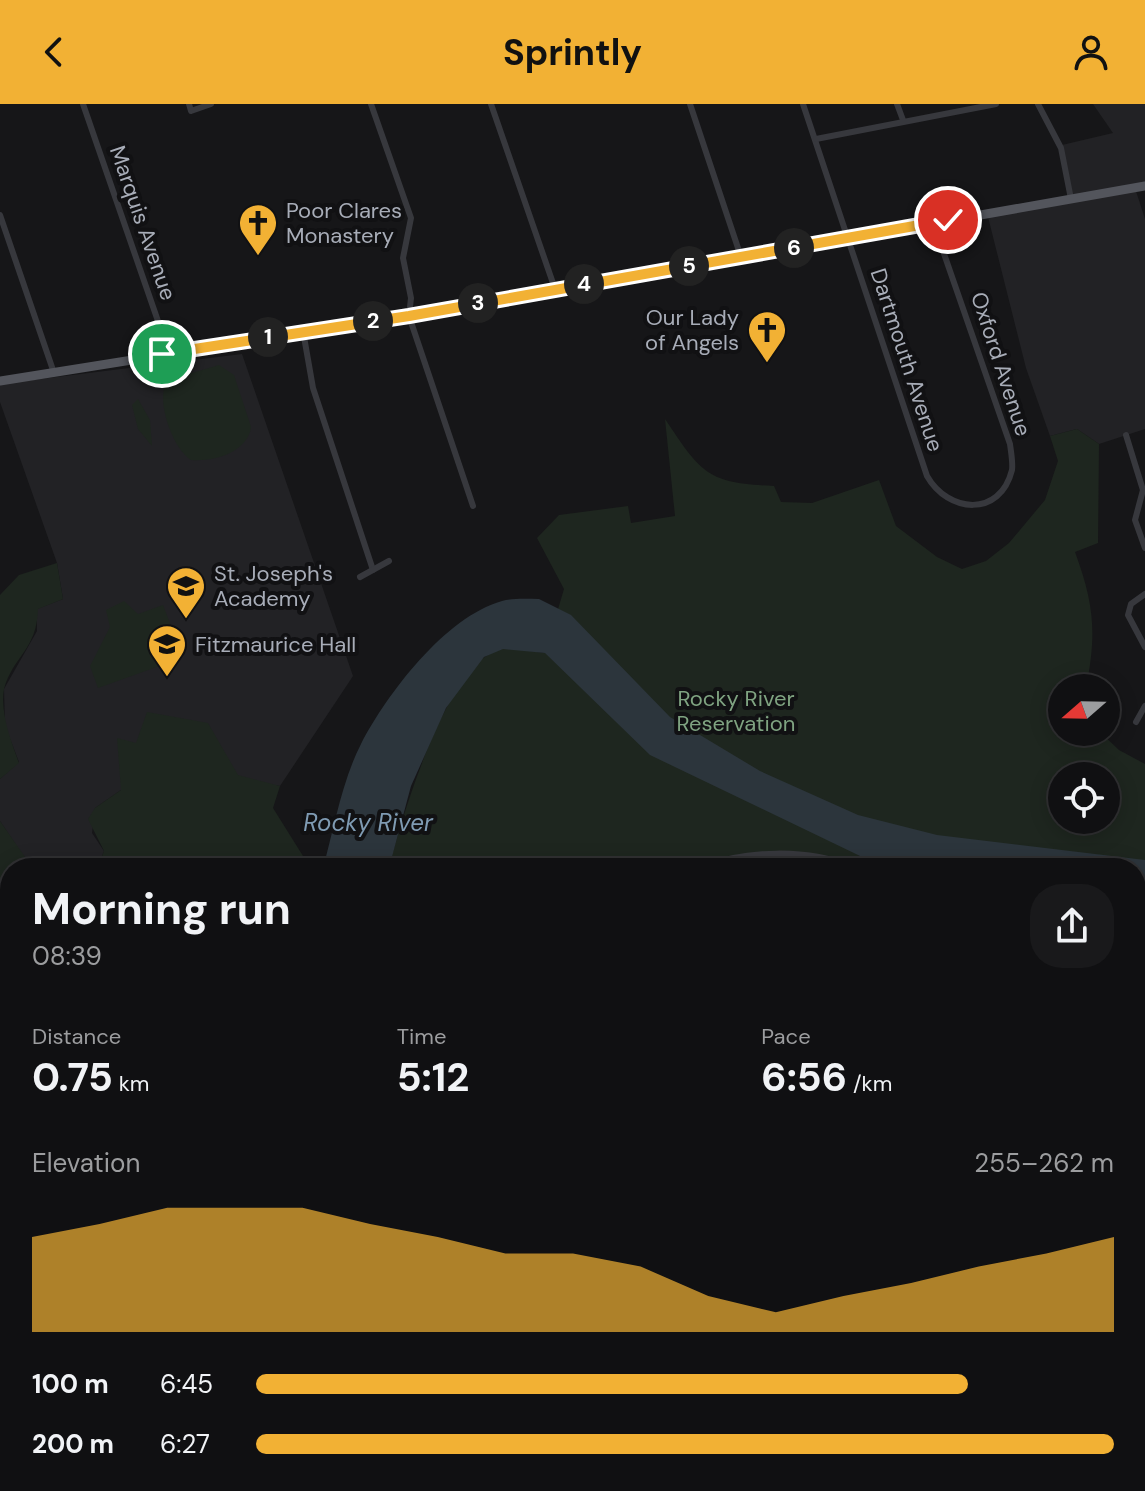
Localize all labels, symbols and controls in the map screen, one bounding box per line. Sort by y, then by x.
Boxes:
text: Sprintly [503,29,642,76]
icon: back [32,30,76,74]
icon: person [1069,30,1113,74]
street label: Marquis Avenue [103,142,183,304]
pin [914,186,982,254]
place label: Poor Clares Monastery [286,196,402,250]
icon: check [926,198,970,242]
church icon: Poor Clares Monastery [237,202,279,257]
pin: 6 [774,228,814,268]
text: 6 [787,233,801,262]
pin: 5 [669,246,709,286]
text: 5 [682,251,696,280]
pin: 4 [564,264,604,304]
street label: Dartmouth Avenue [864,265,950,455]
text: 4 [577,269,591,298]
pin: 3 [458,283,498,323]
text: 3 [471,288,485,317]
street label: Oxford Avenue [964,288,1038,440]
pin: 2 [353,301,393,341]
place label: Our Lady of Angels [645,303,739,357]
text: 2 [367,306,379,335]
church icon: Our Lady of Angels [746,309,788,364]
pin: 1 [248,317,288,357]
pin [128,320,196,388]
text: 1 [264,322,272,351]
icon: arrive [140,332,184,376]
place label: St. Joseph's Academy [214,559,333,613]
school or university icon: St. Joseph's Academy [165,565,207,620]
school or university icon: Fitzmaurice Hall [146,623,188,678]
place label: Fitzmaurice Hall [195,630,356,659]
north arrow [1048,674,1120,746]
map controls [1048,674,1120,834]
park label: Rocky River Reservation [677,684,795,738]
button: locate [1048,762,1120,834]
water label: Rocky River [303,807,434,838]
text: Morning run [32,880,291,938]
button: share [1030,884,1114,968]
text: 08:39 [32,939,102,973]
text: Distance [32,1022,121,1051]
text: Time [397,1022,446,1051]
text: Pace [761,1022,811,1051]
text: 0.75 [32,1051,113,1103]
text: 5:12 [397,1051,469,1103]
text: 6:56 [761,1051,847,1103]
text: km [113,1069,149,1098]
text: /km [847,1069,892,1098]
text: Elevation [32,1146,140,1180]
text: 255–262 m [974,1146,1114,1180]
text: 100 m [32,1367,109,1401]
text: 6:45 [160,1367,213,1401]
text: 200 m [32,1427,114,1461]
text: 6:27 [160,1427,210,1461]

